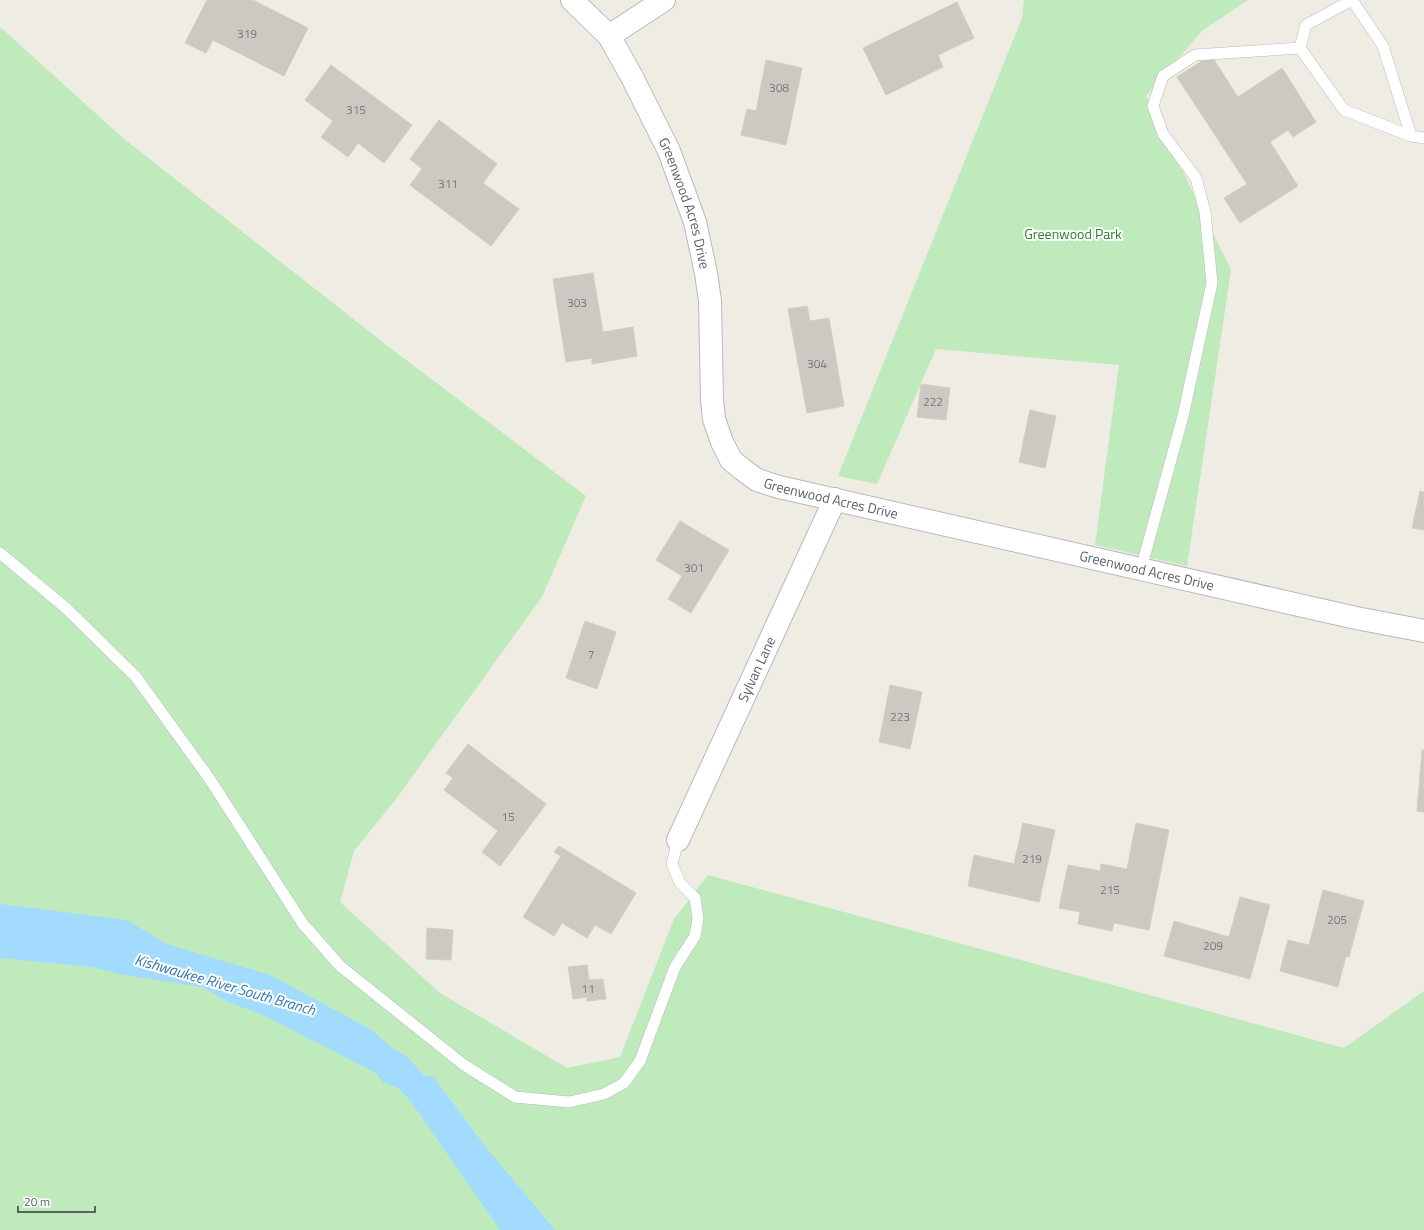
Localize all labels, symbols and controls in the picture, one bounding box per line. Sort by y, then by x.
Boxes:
house number: 319 [237,24,257,43]
house number: 308 [769,78,789,97]
house number: 315 [346,100,366,119]
street label: Greenwood Acres Drive [654,134,716,271]
house number: 311 [438,174,458,193]
park label: Greenwood Park [1024,223,1122,244]
house number: 303 [567,293,587,312]
house number: 304 [807,354,827,373]
house number: 222 [923,392,943,411]
street label: Greenwood Acres Drive [761,472,900,524]
street label: Greenwood Acres Drive [1078,545,1216,595]
house number: 301 [684,558,704,577]
street label: Sylvan Lane [732,633,780,705]
house number: 7 [588,645,594,664]
house number: 223 [890,707,910,726]
house number: 15 [501,807,515,826]
house number: 219 [1022,849,1042,868]
house number: 215 [1100,880,1120,899]
house number: 205 [1327,910,1347,929]
house number: 209 [1203,936,1223,955]
water label: Kishwaukee River South Branch [132,948,319,1021]
house number: 11 [581,979,595,998]
scale bar [18,1188,95,1214]
text: 20 m [24,1192,50,1211]

